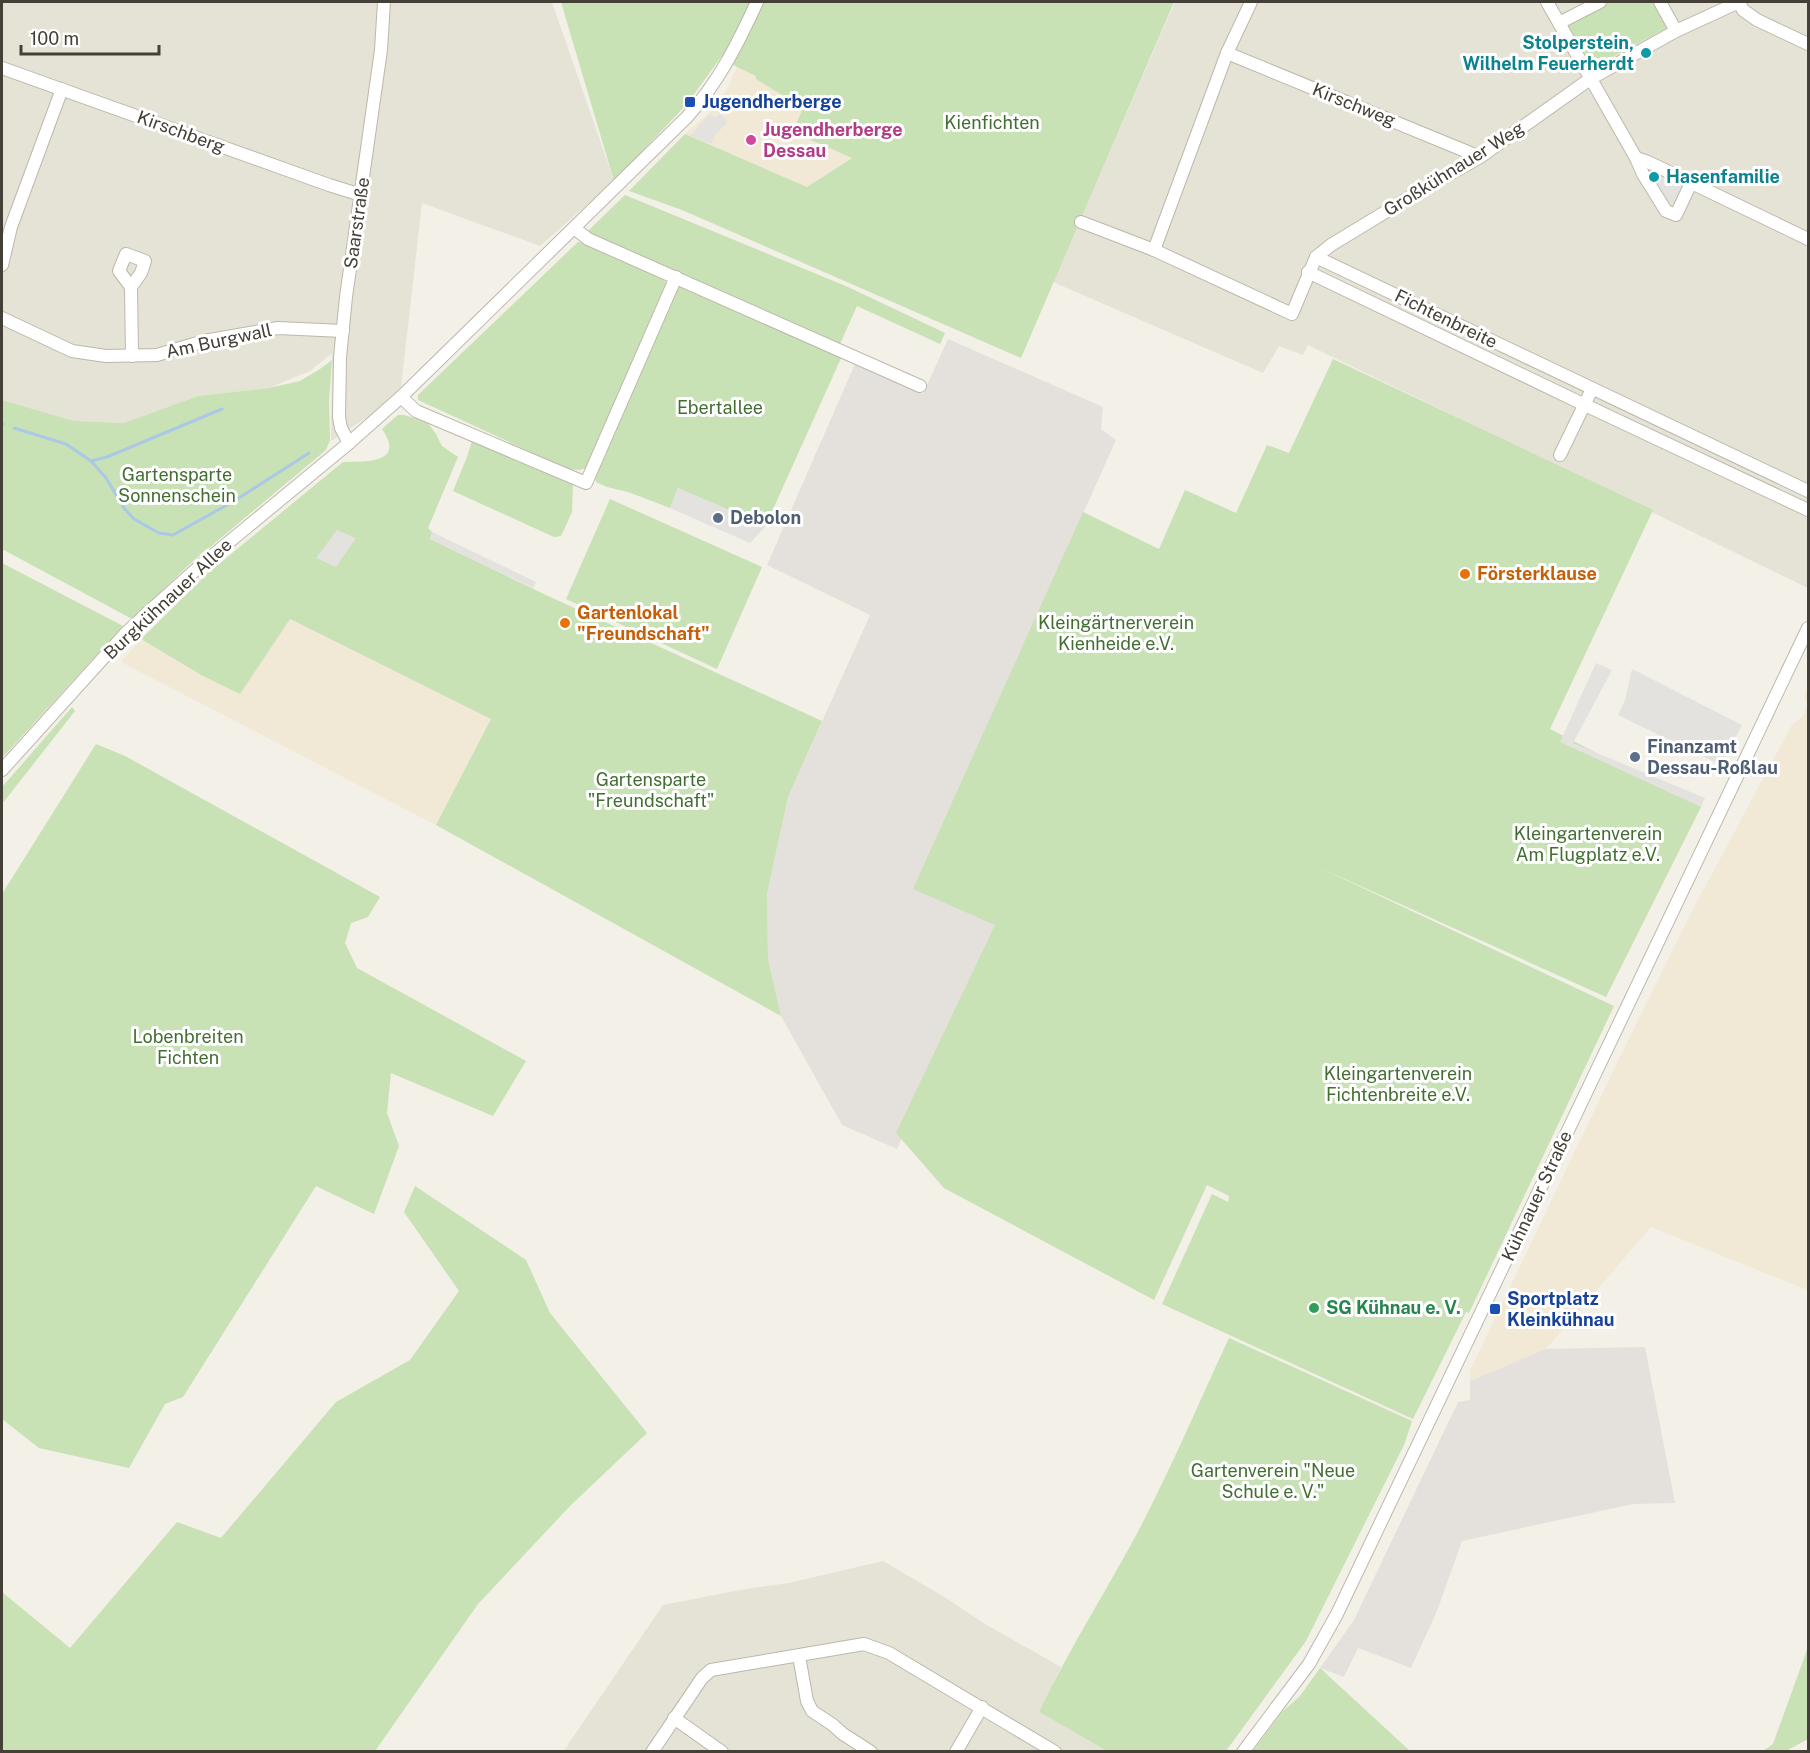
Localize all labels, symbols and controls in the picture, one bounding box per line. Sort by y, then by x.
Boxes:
scale bar [21,18,159,56]
text: 100 m [30,28,79,49]
place label: Stolperstein, Wilhelm Feuerherdt [1462,32,1634,74]
marker: Stolperstein, Wilhelm Feuerherdt [1639,46,1653,60]
street label: Kirschweg [1310,78,1399,131]
place label: Jugendherberge [702,91,842,112]
marker: Jugendherberge [683,95,697,109]
street label: Kirschberg [134,106,228,157]
park label: Kienfichten [944,112,1040,133]
street label: Großkühnauer Weg [1380,117,1528,220]
place label: Jugendherberge Dessau [763,119,903,161]
marker: Jugendherberge Dessau [744,133,758,147]
place label: Hasenfamilie [1666,166,1780,187]
marker: Hasenfamilie [1647,170,1661,184]
street label: Saarstraße [340,176,373,270]
street label: Fichtenbreite [1392,285,1501,352]
street label: Am Burgwall [164,319,274,362]
park label: Ebertallee [677,397,763,418]
park label: Gartensparte Sonnenschein [118,464,236,506]
place label: Debolon [730,507,801,528]
marker: Debolon [711,511,725,525]
street label: Burgkühnauer Allee [99,534,236,663]
place label: Försterklause [1477,563,1597,584]
marker: Försterklause [1458,567,1472,581]
place label: Gartenlokal "Freundschaft" [577,602,710,644]
park label: Kleingärtnerverein Kienheide e.V. [1038,612,1194,654]
marker: Gartenlokal "Freundschaft" [558,616,572,630]
place label: Finanzamt Dessau-Roßlau [1647,736,1778,778]
marker: Finanzamt Dessau-Roßlau [1628,750,1642,764]
park label: Gartensparte "Freundschaft" [588,769,714,811]
park label: Kleingartenverein Am Flugplatz e.V. [1514,823,1662,865]
park label: Lobenbreiten Fichten [132,1026,244,1068]
park label: Kleingartenverein Fichtenbreite e.V. [1324,1063,1472,1105]
street label: Kühnauer Straße [1497,1127,1576,1264]
place label: Sportplatz Kleinkühnau [1507,1288,1614,1330]
place label: SG Kühnau e. V. [1326,1297,1461,1318]
marker: SG Kühnau e. V. [1307,1301,1321,1315]
marker: Sportplatz Kleinkühnau [1488,1302,1502,1316]
park label: Gartenverein "Neue Schule e. V." [1191,1460,1355,1502]

